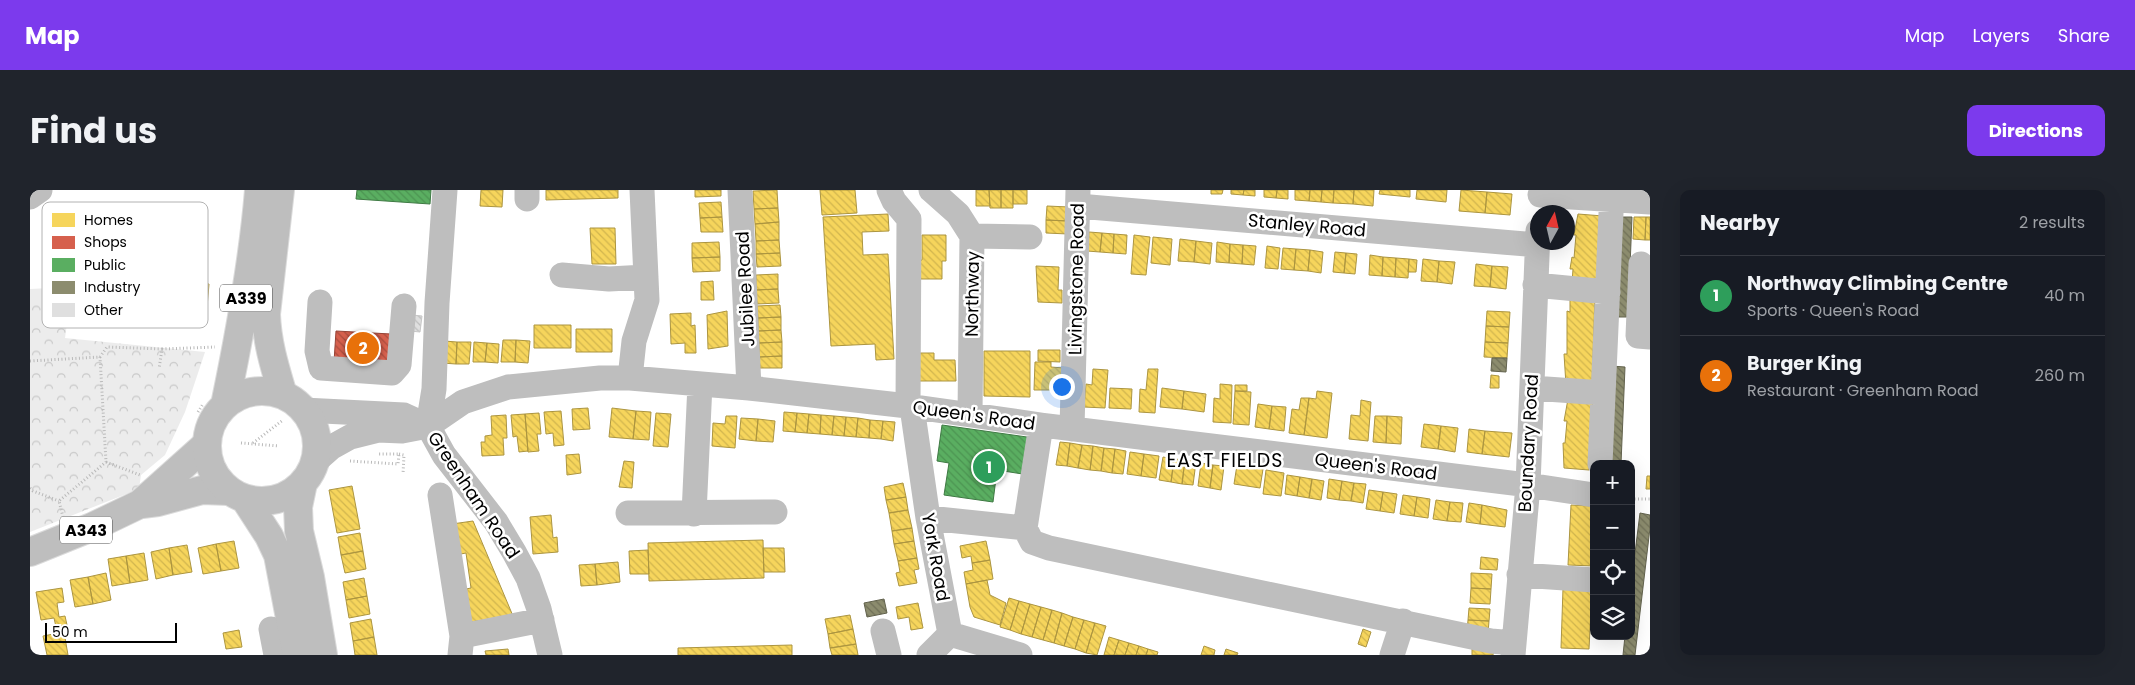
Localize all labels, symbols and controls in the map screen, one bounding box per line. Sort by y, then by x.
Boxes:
text: Map [25,19,80,52]
text: Map [1905,23,1945,48]
text: Layers [1973,23,2030,48]
text: Share [2058,23,2110,48]
button: Directions [1967,105,2105,156]
text: Find us [30,106,157,155]
legend [42,202,208,328]
street label: Livingstone Road [1062,203,1090,355]
north arrow [1530,205,1575,250]
street label: Stanley Road [1247,207,1367,243]
text: Nearby [1700,208,1780,237]
text: Homes [84,210,133,230]
text: 2 results [2019,211,2085,234]
street label: Jubilee Road [729,230,761,348]
text: Shops [84,232,127,252]
street label: Northway [959,251,985,337]
text: Public [84,255,126,275]
text: Northway Climbing Centre [1747,270,2008,297]
text: Industry [84,277,140,297]
text: 1 [1713,284,1719,307]
text: 40 m [2044,284,2085,307]
road number: A339 [220,285,272,312]
text: Sports · Queen's Road [1747,299,1919,322]
text: Other [84,300,123,320]
pin: 2 [347,329,379,367]
text: Burger King [1747,350,1862,377]
text: 2 [1711,364,1721,387]
text: 260 m [2035,364,2085,387]
street label: Boundary Road [1512,373,1544,513]
your location [1049,374,1075,400]
text: Restaurant · Greenham Road [1747,379,1979,402]
street label: Queen's Road [911,394,1037,436]
street label: Greenham Road [422,426,526,564]
street label: Queen's Road [1313,446,1439,486]
district label: EAST FIELDS [1167,447,1283,474]
pin: 1 [973,448,1005,486]
map controls [1590,460,1635,640]
button: + [1590,460,1635,505]
button: − [1590,505,1635,550]
street label: York Road [916,511,956,603]
road number: A343 [60,516,112,544]
button: locate [1590,550,1635,595]
button: layers [1590,595,1635,640]
scale bar [45,620,178,643]
text: 50 m [52,622,88,642]

